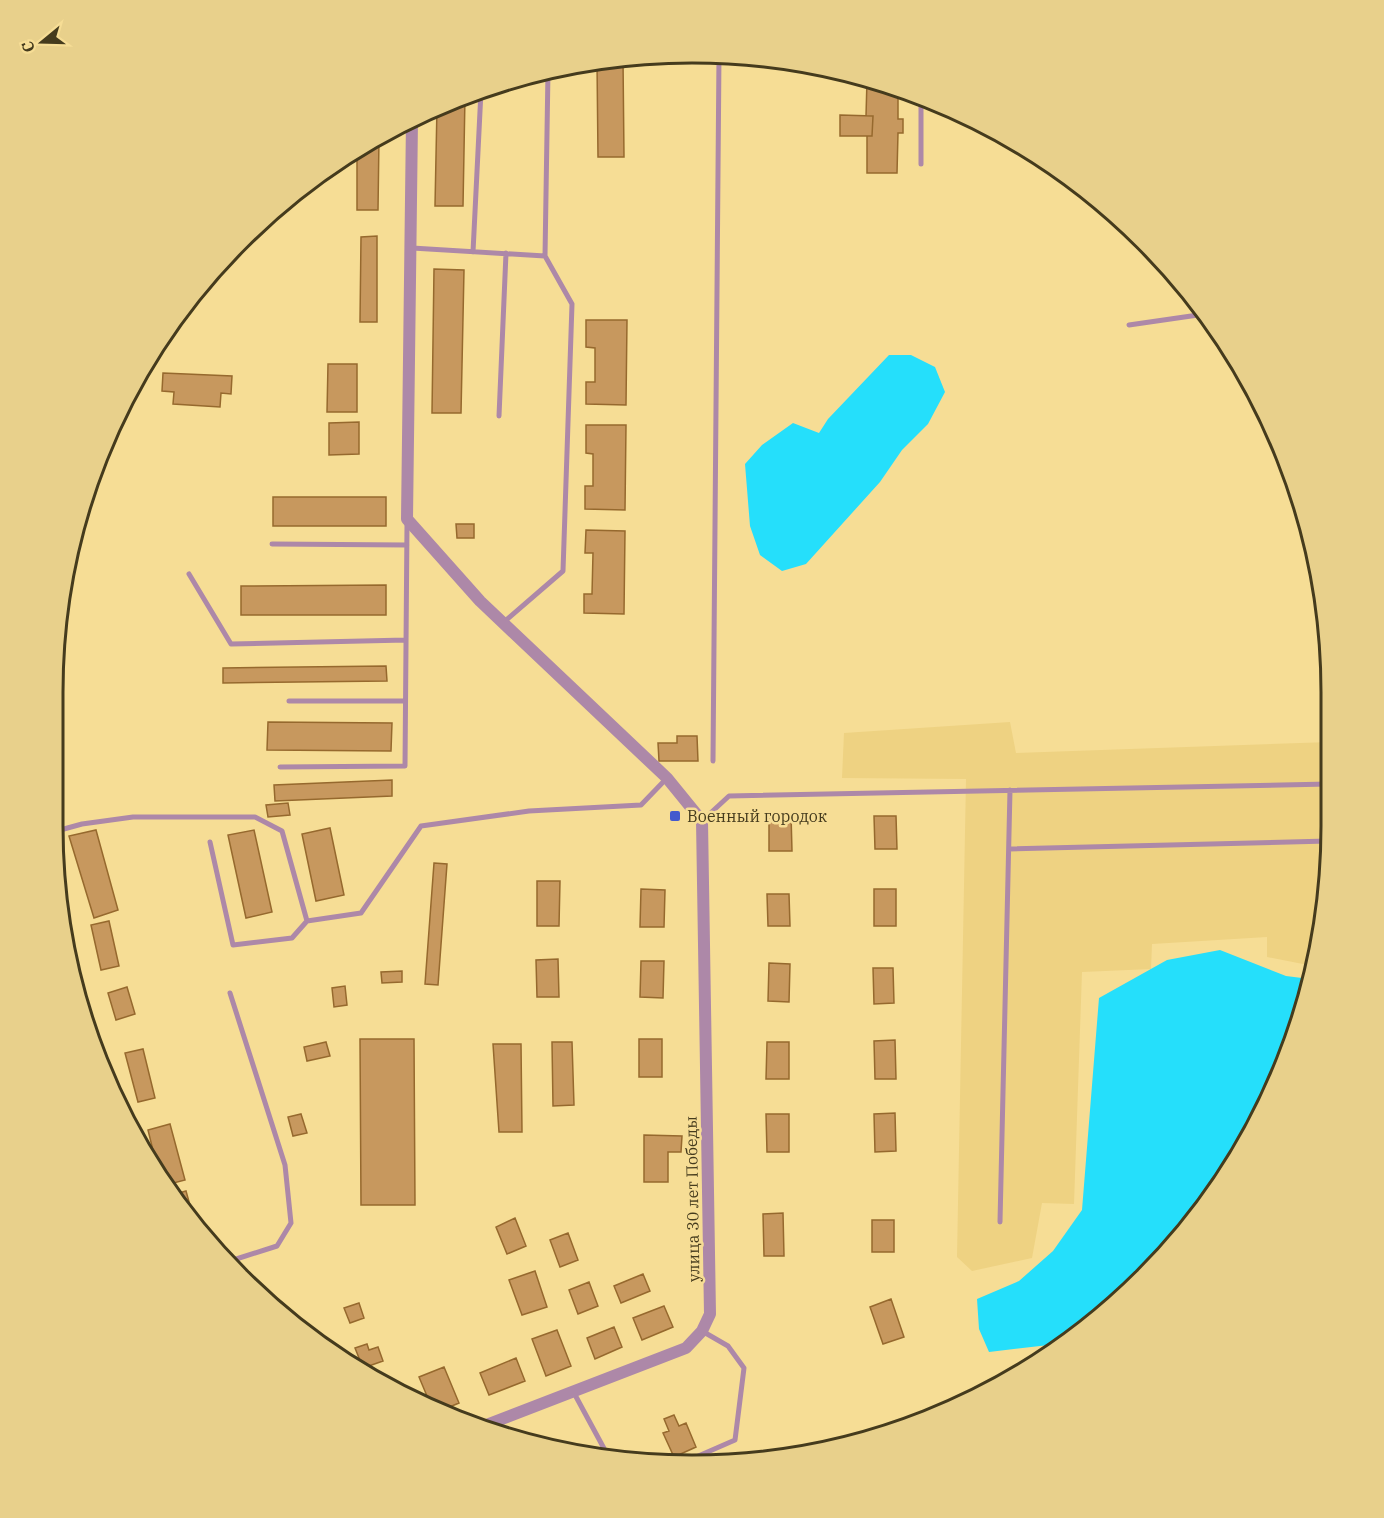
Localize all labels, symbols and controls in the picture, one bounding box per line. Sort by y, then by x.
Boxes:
north arrow [12,12,72,72]
text: С [17,39,39,55]
place label: Военный городок [687,806,828,826]
marker: Военный городок [668,809,682,823]
street label: улица 30 лет Победы [681,1116,703,1282]

